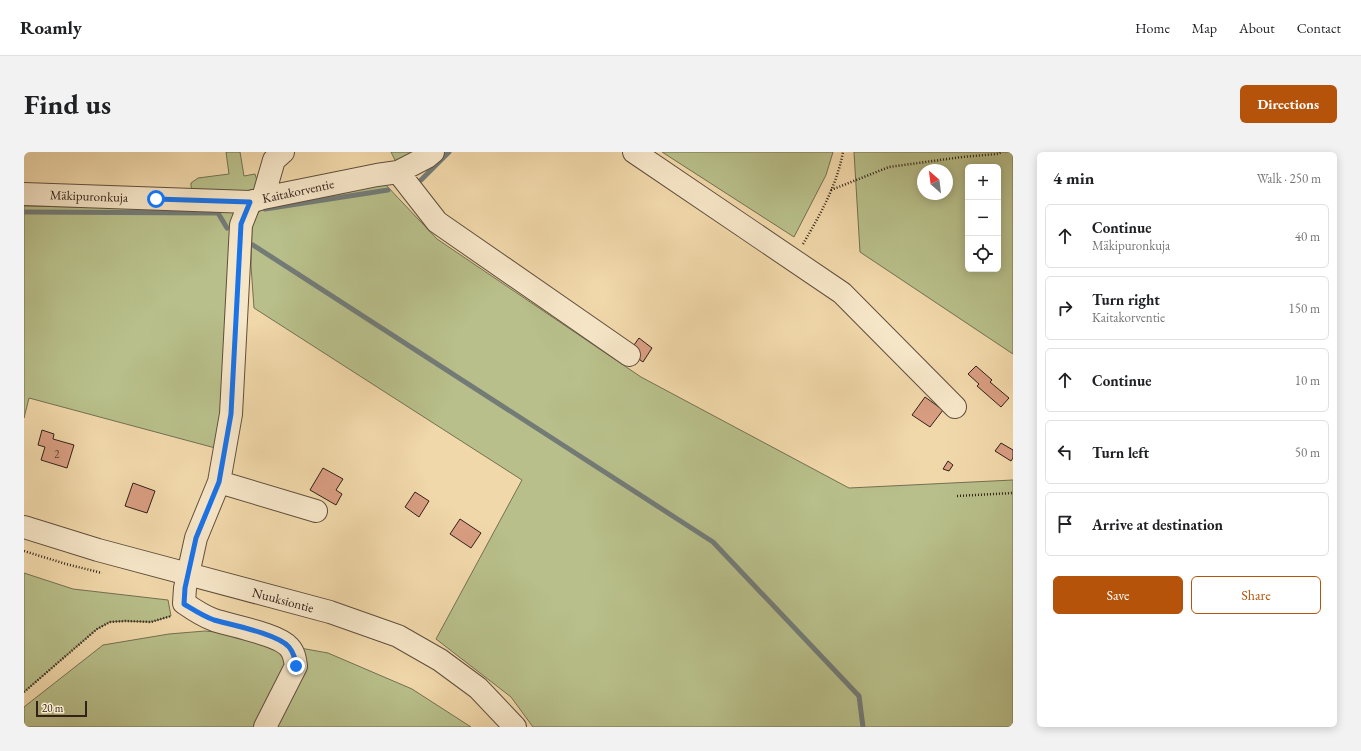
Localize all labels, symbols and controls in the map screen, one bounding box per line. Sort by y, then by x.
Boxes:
text: Roamly [20,15,82,40]
text: Home [1135,19,1170,37]
text: Map [1192,19,1217,37]
text: About [1239,19,1275,37]
text: Contact [1297,19,1341,37]
button: Directions [1240,85,1337,123]
text: Find us [24,86,111,122]
north arrow [917,164,953,200]
map controls [965,164,1001,272]
button: + [965,164,1001,200]
text: 4 min [1053,167,1094,189]
text: Walk · 250 m [1257,170,1321,187]
street label: Kaitakorventie [261,175,335,207]
street label: Mäkipuronkuja [50,186,129,206]
route start [147,190,165,208]
button: − [965,200,1001,236]
text: Continue [1092,218,1152,237]
icon: ahead [1054,225,1076,247]
text: 40 m [1295,228,1320,245]
button: locate [965,236,1001,272]
text: Mäkipuronkuja [1092,237,1170,254]
text: Turn right [1092,290,1160,309]
icon: right [1054,297,1076,319]
text: 150 m [1289,300,1320,317]
text: Kaitakorventie [1092,309,1165,326]
icon: ahead [1054,369,1076,391]
text: Continue [1092,371,1152,390]
text: 10 m [1295,372,1320,389]
icon: left [1054,441,1076,463]
text: Turn left [1092,443,1149,462]
text: 50 m [1295,444,1320,461]
house number: 2 [54,447,60,461]
icon: arrive [1054,513,1076,535]
text: Arrive at destination [1092,515,1223,534]
button: Save [1053,576,1183,614]
button: Share [1191,576,1321,614]
street label: Nuuksiontie [250,584,316,616]
route end [287,657,305,675]
scale bar [36,699,87,718]
text: 20 m [42,701,63,715]

